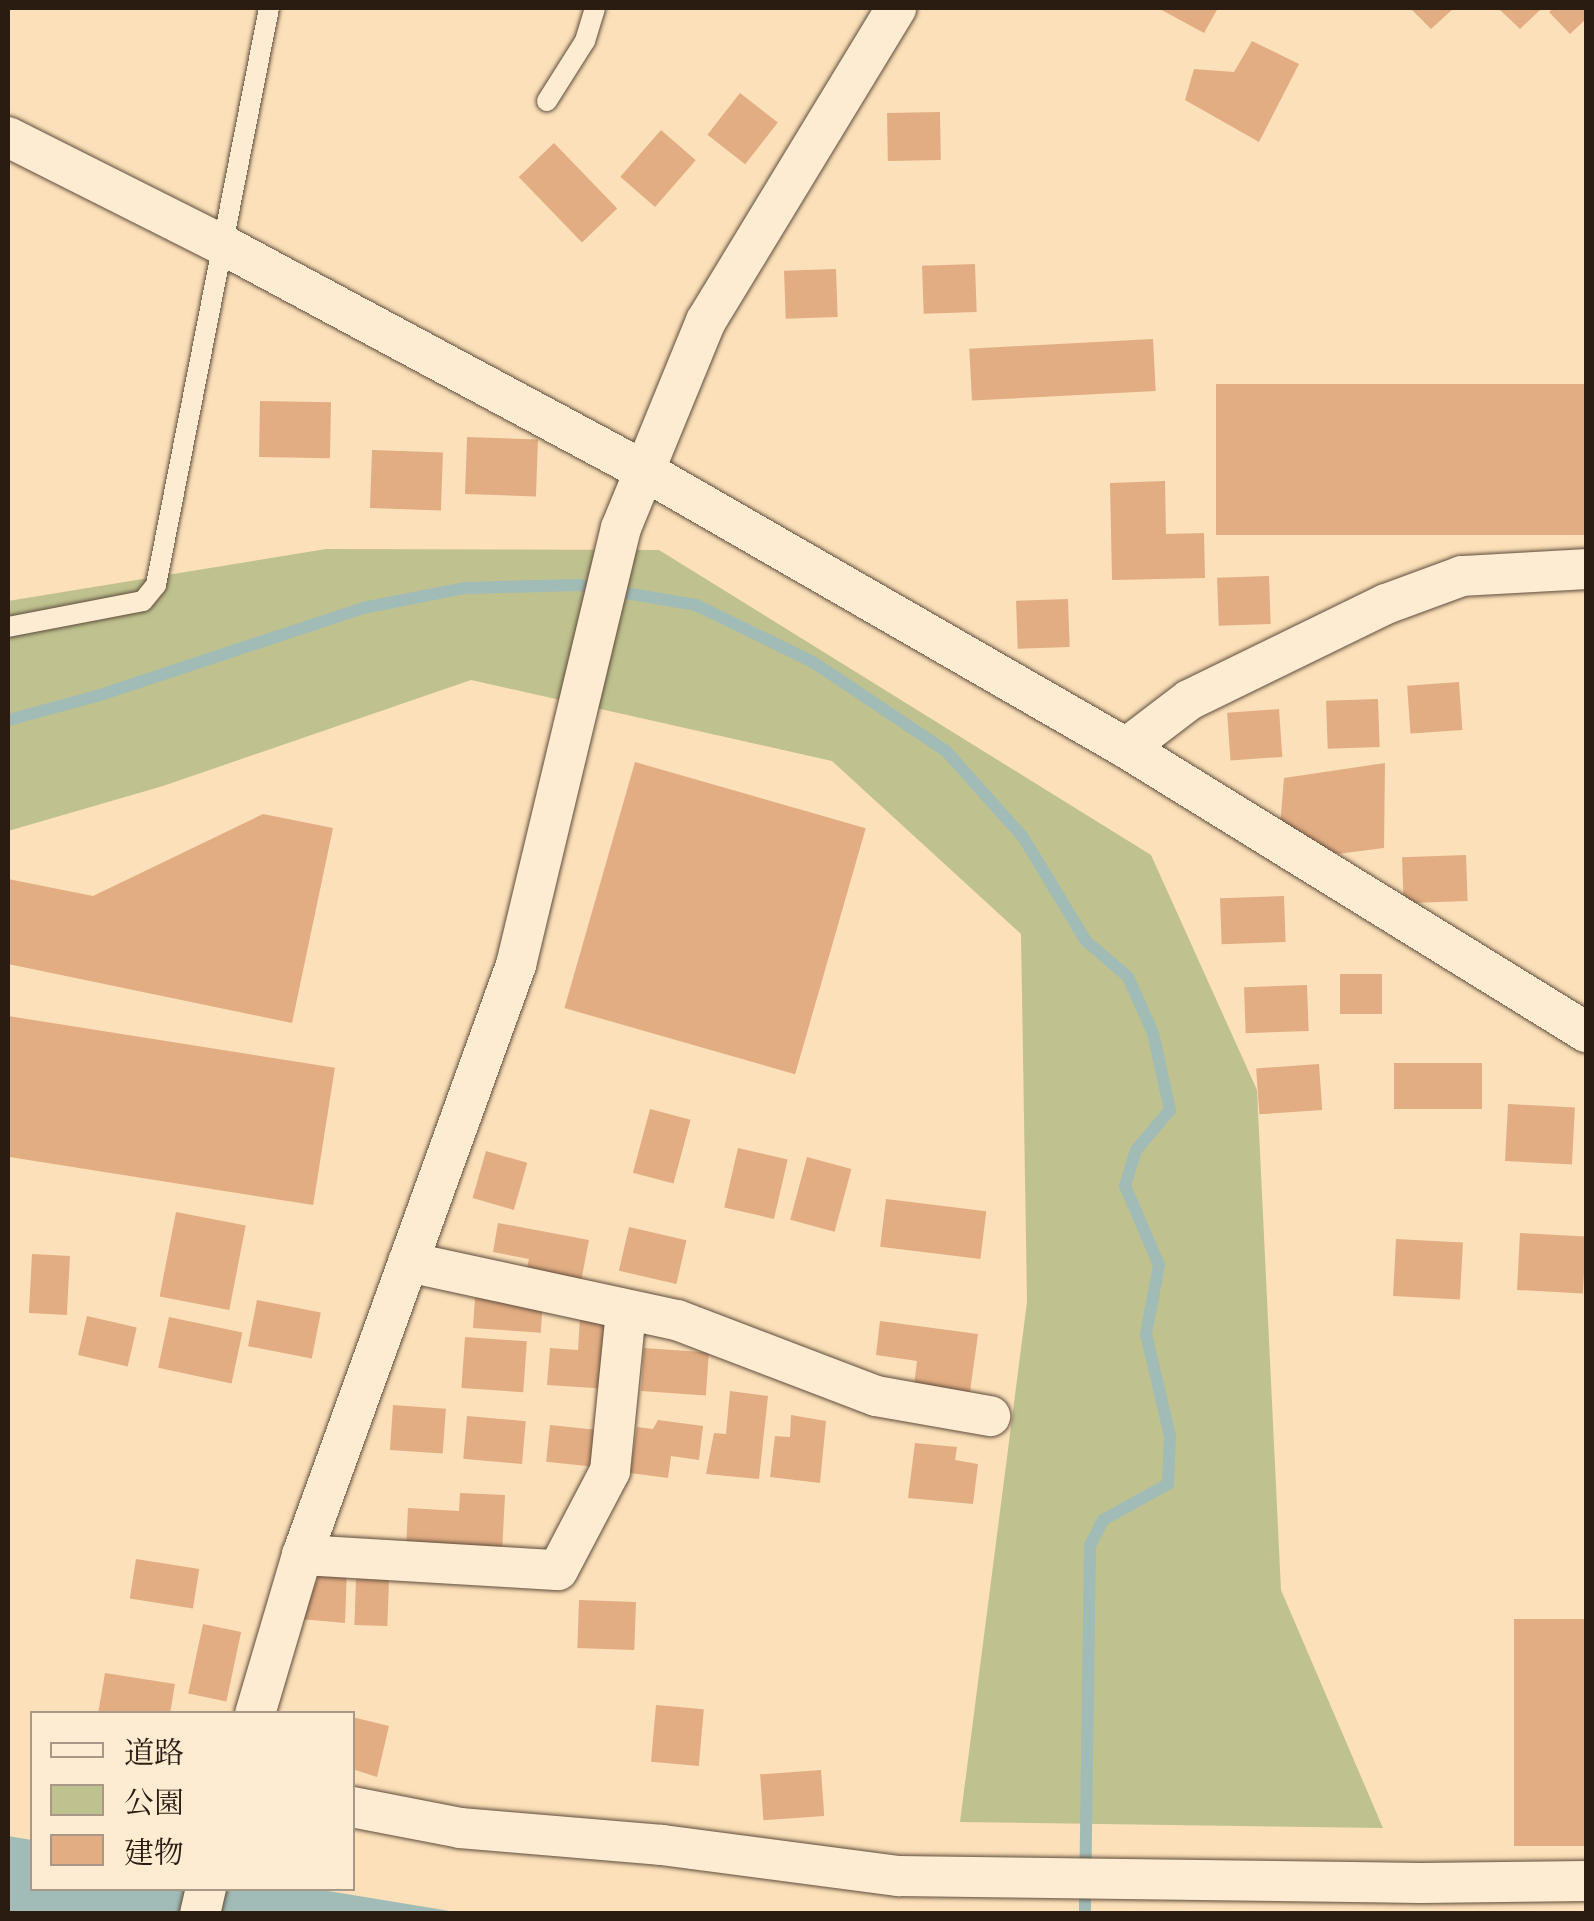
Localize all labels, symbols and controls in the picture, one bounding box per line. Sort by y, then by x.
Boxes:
legend [30,1711,355,1891]
text: 道路 [124,1735,184,1772]
text: 公園 [124,1785,184,1822]
text: 建物 [124,1835,184,1872]

